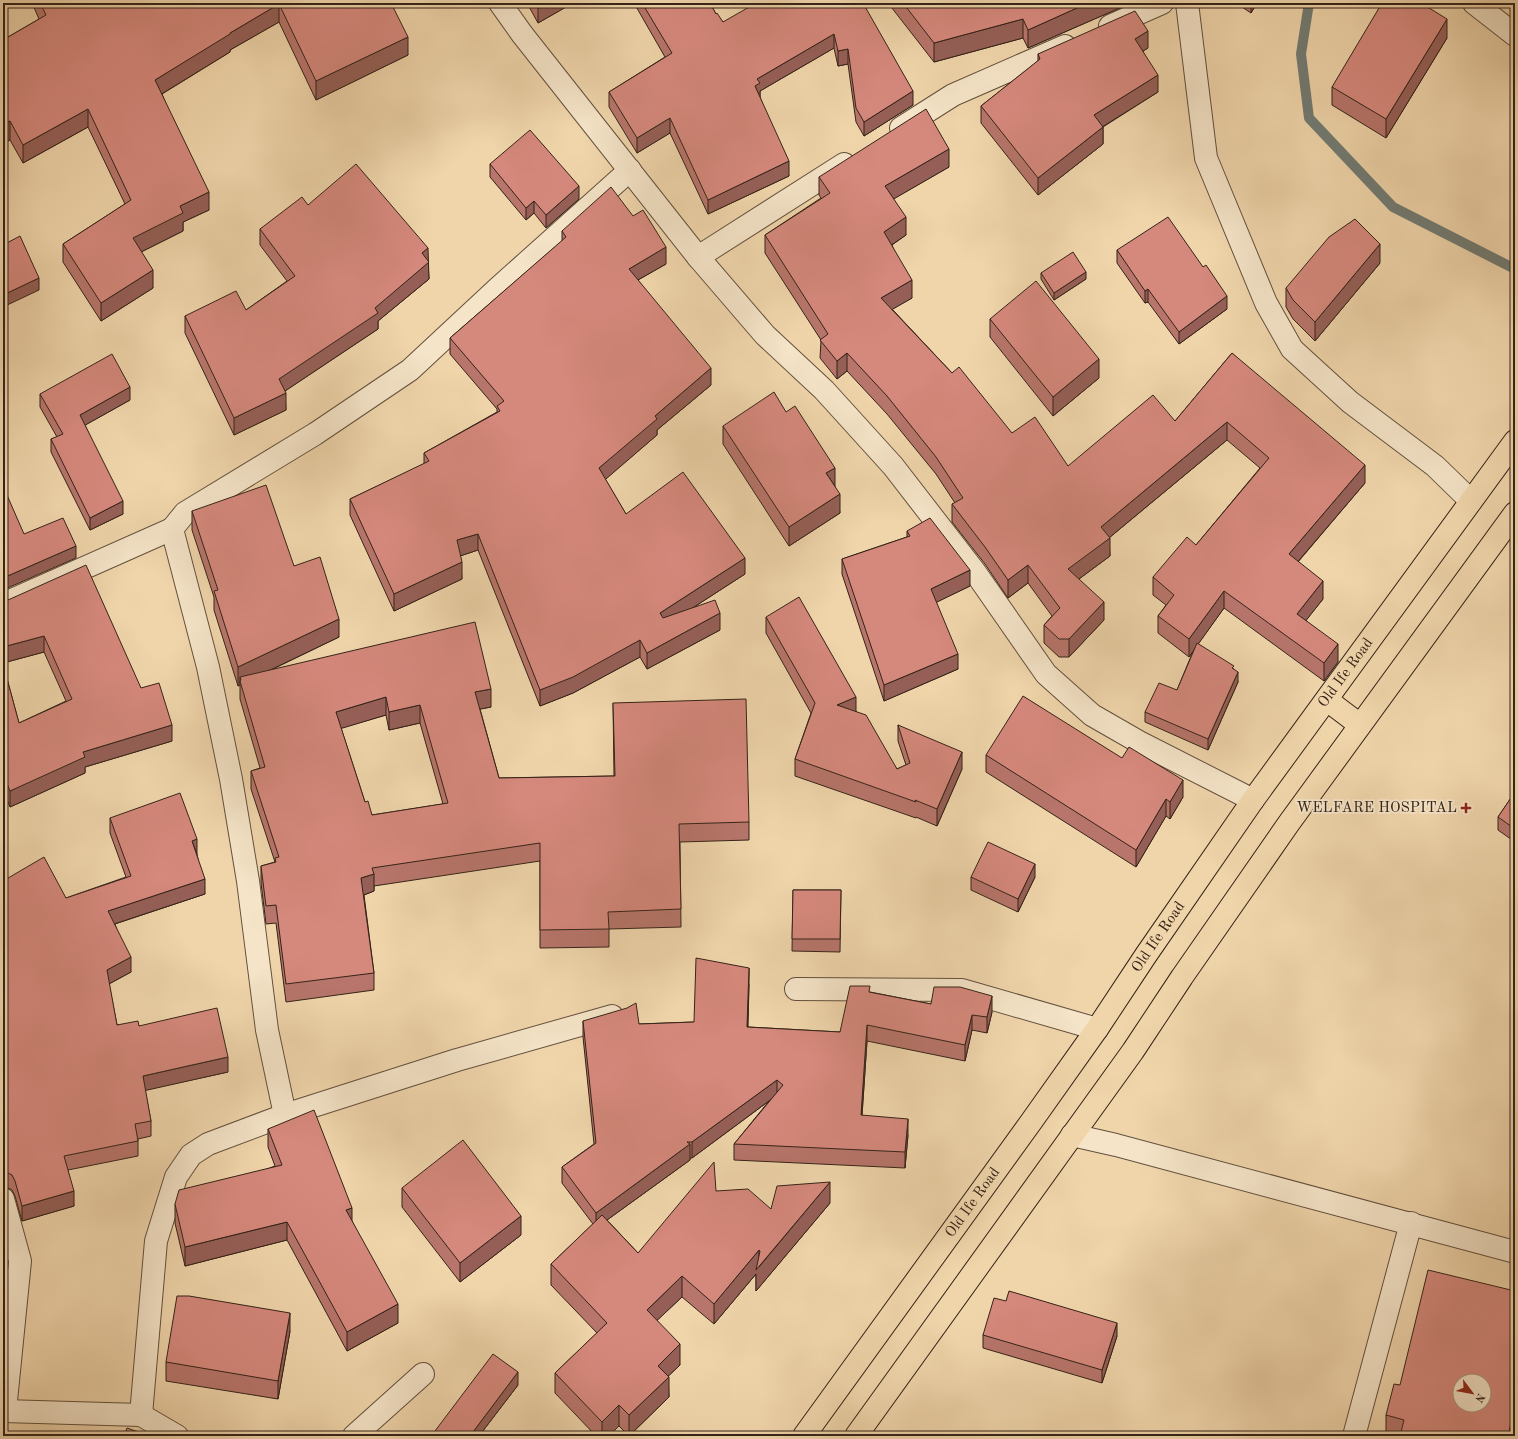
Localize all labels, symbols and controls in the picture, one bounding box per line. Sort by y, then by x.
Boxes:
street label: Old Ife Road [1316,635,1376,710]
place label: WELFARE HOSPITAL [1296,801,1457,816]
marker: WELFARE HOSPITAL [1460,802,1472,814]
street label: Old Ife Road [1129,899,1188,975]
street label: Old Ife Road [943,1165,1003,1240]
north arrow [1452,1373,1492,1413]
text: N [1472,1391,1486,1404]

